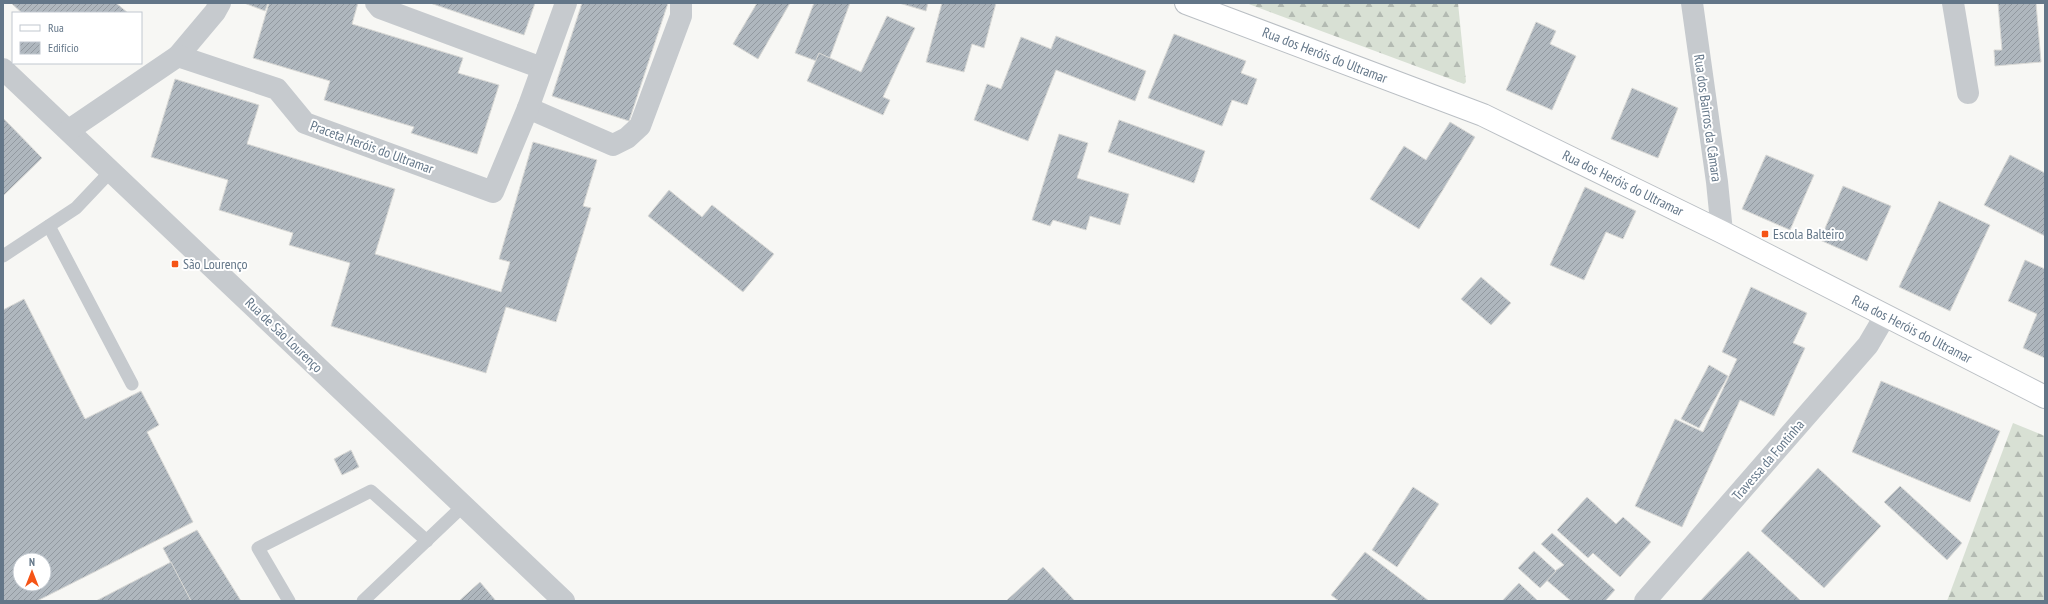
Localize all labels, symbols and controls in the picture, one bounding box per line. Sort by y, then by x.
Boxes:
legend [12,12,142,64]
text: Rua [48,20,64,35]
street label: Rua dos Heróis do Ultramar [1260,23,1390,87]
text: Edifício [48,40,79,55]
street label: Rua dos Bairros da Câmara [1690,53,1726,183]
street label: Praceta Heróis do Ultramar [308,116,436,178]
street label: Rua dos Heróis do Ultramar [1559,146,1687,220]
place label: Escola Balteiro [1773,225,1844,243]
marker: Escola Balteiro [1760,229,1770,239]
place label: São Lourenço [183,255,247,273]
marker: São Lourenço [170,259,180,269]
street label: Rua dos Heróis do Ultramar [1849,291,1975,367]
street label: Rua de São Lourenço [242,294,326,376]
street label: Travessa da Fontinha [1728,416,1808,504]
north arrow [12,552,52,592]
text: N [29,555,35,569]

